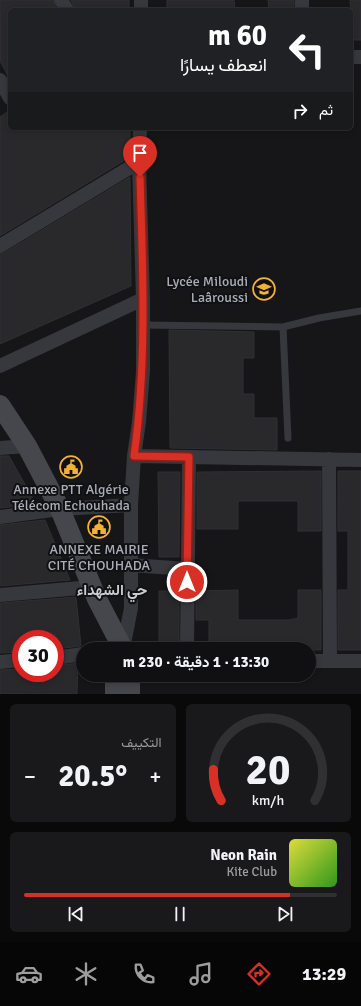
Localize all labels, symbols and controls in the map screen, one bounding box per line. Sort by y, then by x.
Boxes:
text: 60 m [208,19,267,53]
icon: left [281,24,333,76]
text: انعطف يسارًا [180,54,267,76]
icon: right [289,100,311,122]
text: ثم [319,101,333,119]
pin [123,136,157,177]
icon: arrive [129,142,151,164]
place label: Lycée Miloudi Laâroussi [166,273,248,306]
school or university icon: Lycée Miloudi Laâroussi [251,276,277,302]
public building icon: Annexe PTT Algérie Télécom Echouhada [58,454,84,480]
place label: Annexe PTT Algérie Télécom Echouhada [12,481,130,514]
public building icon: ANNEXE MAIRIE CITÉ CHOUHADA [86,514,112,540]
place label: ANNEXE MAIRIE CITÉ CHOUHADA [48,541,151,574]
position arrow [166,561,208,603]
district label: حي الشهداء [77,581,147,603]
speed limit sign: 30 [12,630,64,682]
text: 13:30 · 1 دقيقة · 230 m [123,653,269,671]
text: التكييف [121,735,162,751]
text: 20 [246,745,291,796]
text: 20.5° [58,758,127,795]
text: − [24,763,36,790]
text: + [150,763,161,790]
text: km/h [252,792,284,809]
text: Neon Rain [210,846,277,864]
text: Kite Club [227,864,277,880]
icon: previous [65,903,87,925]
icon: pause [169,903,191,925]
icon: next [274,903,296,925]
icon: car [15,960,43,988]
icon: climate [72,960,100,988]
icon: phone [130,960,158,988]
icon: music [187,960,215,988]
icon: directions [245,960,273,988]
text: 13:29 [302,963,346,985]

